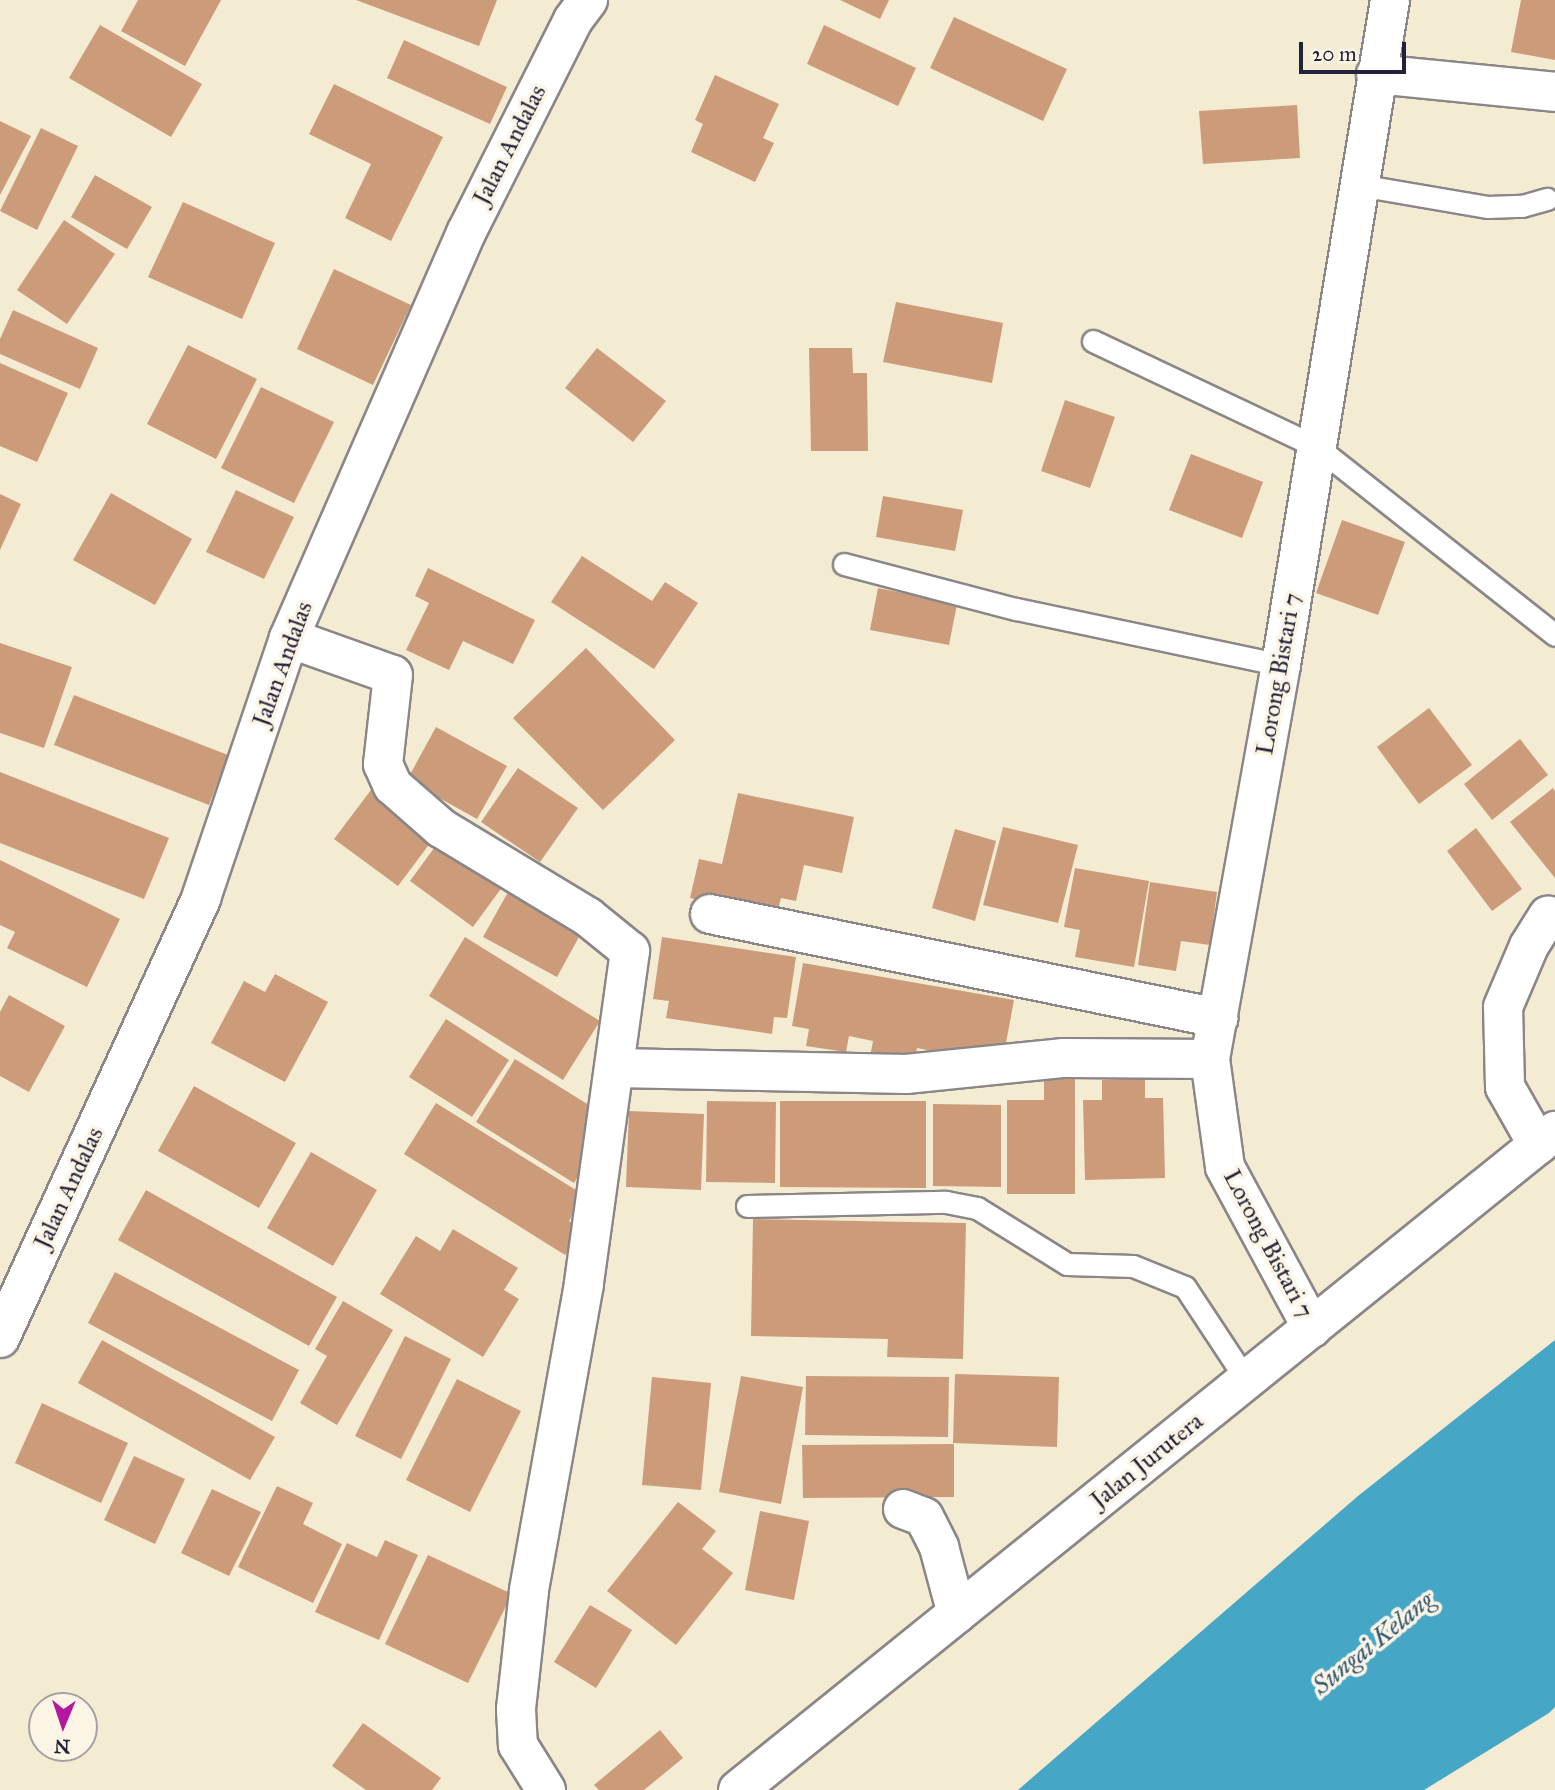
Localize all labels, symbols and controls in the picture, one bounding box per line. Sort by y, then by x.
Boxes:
scale bar [1303,28,1410,72]
text: 20 m [1312,41,1357,67]
street label: Jalan Andalas [467,80,553,210]
street label: Lorong Bistari 7 [1251,591,1307,757]
street label: Jalan Andalas [247,598,319,730]
street label: Jalan Andalas [28,1123,110,1253]
street label: Lorong Bistari 7 [1217,1165,1319,1323]
street label: Jalan Jurutera [1085,1407,1209,1515]
water label: Sungai Kelang [1306,1584,1440,1702]
north arrow [28,1692,98,1762]
text: N [54,1735,71,1758]

